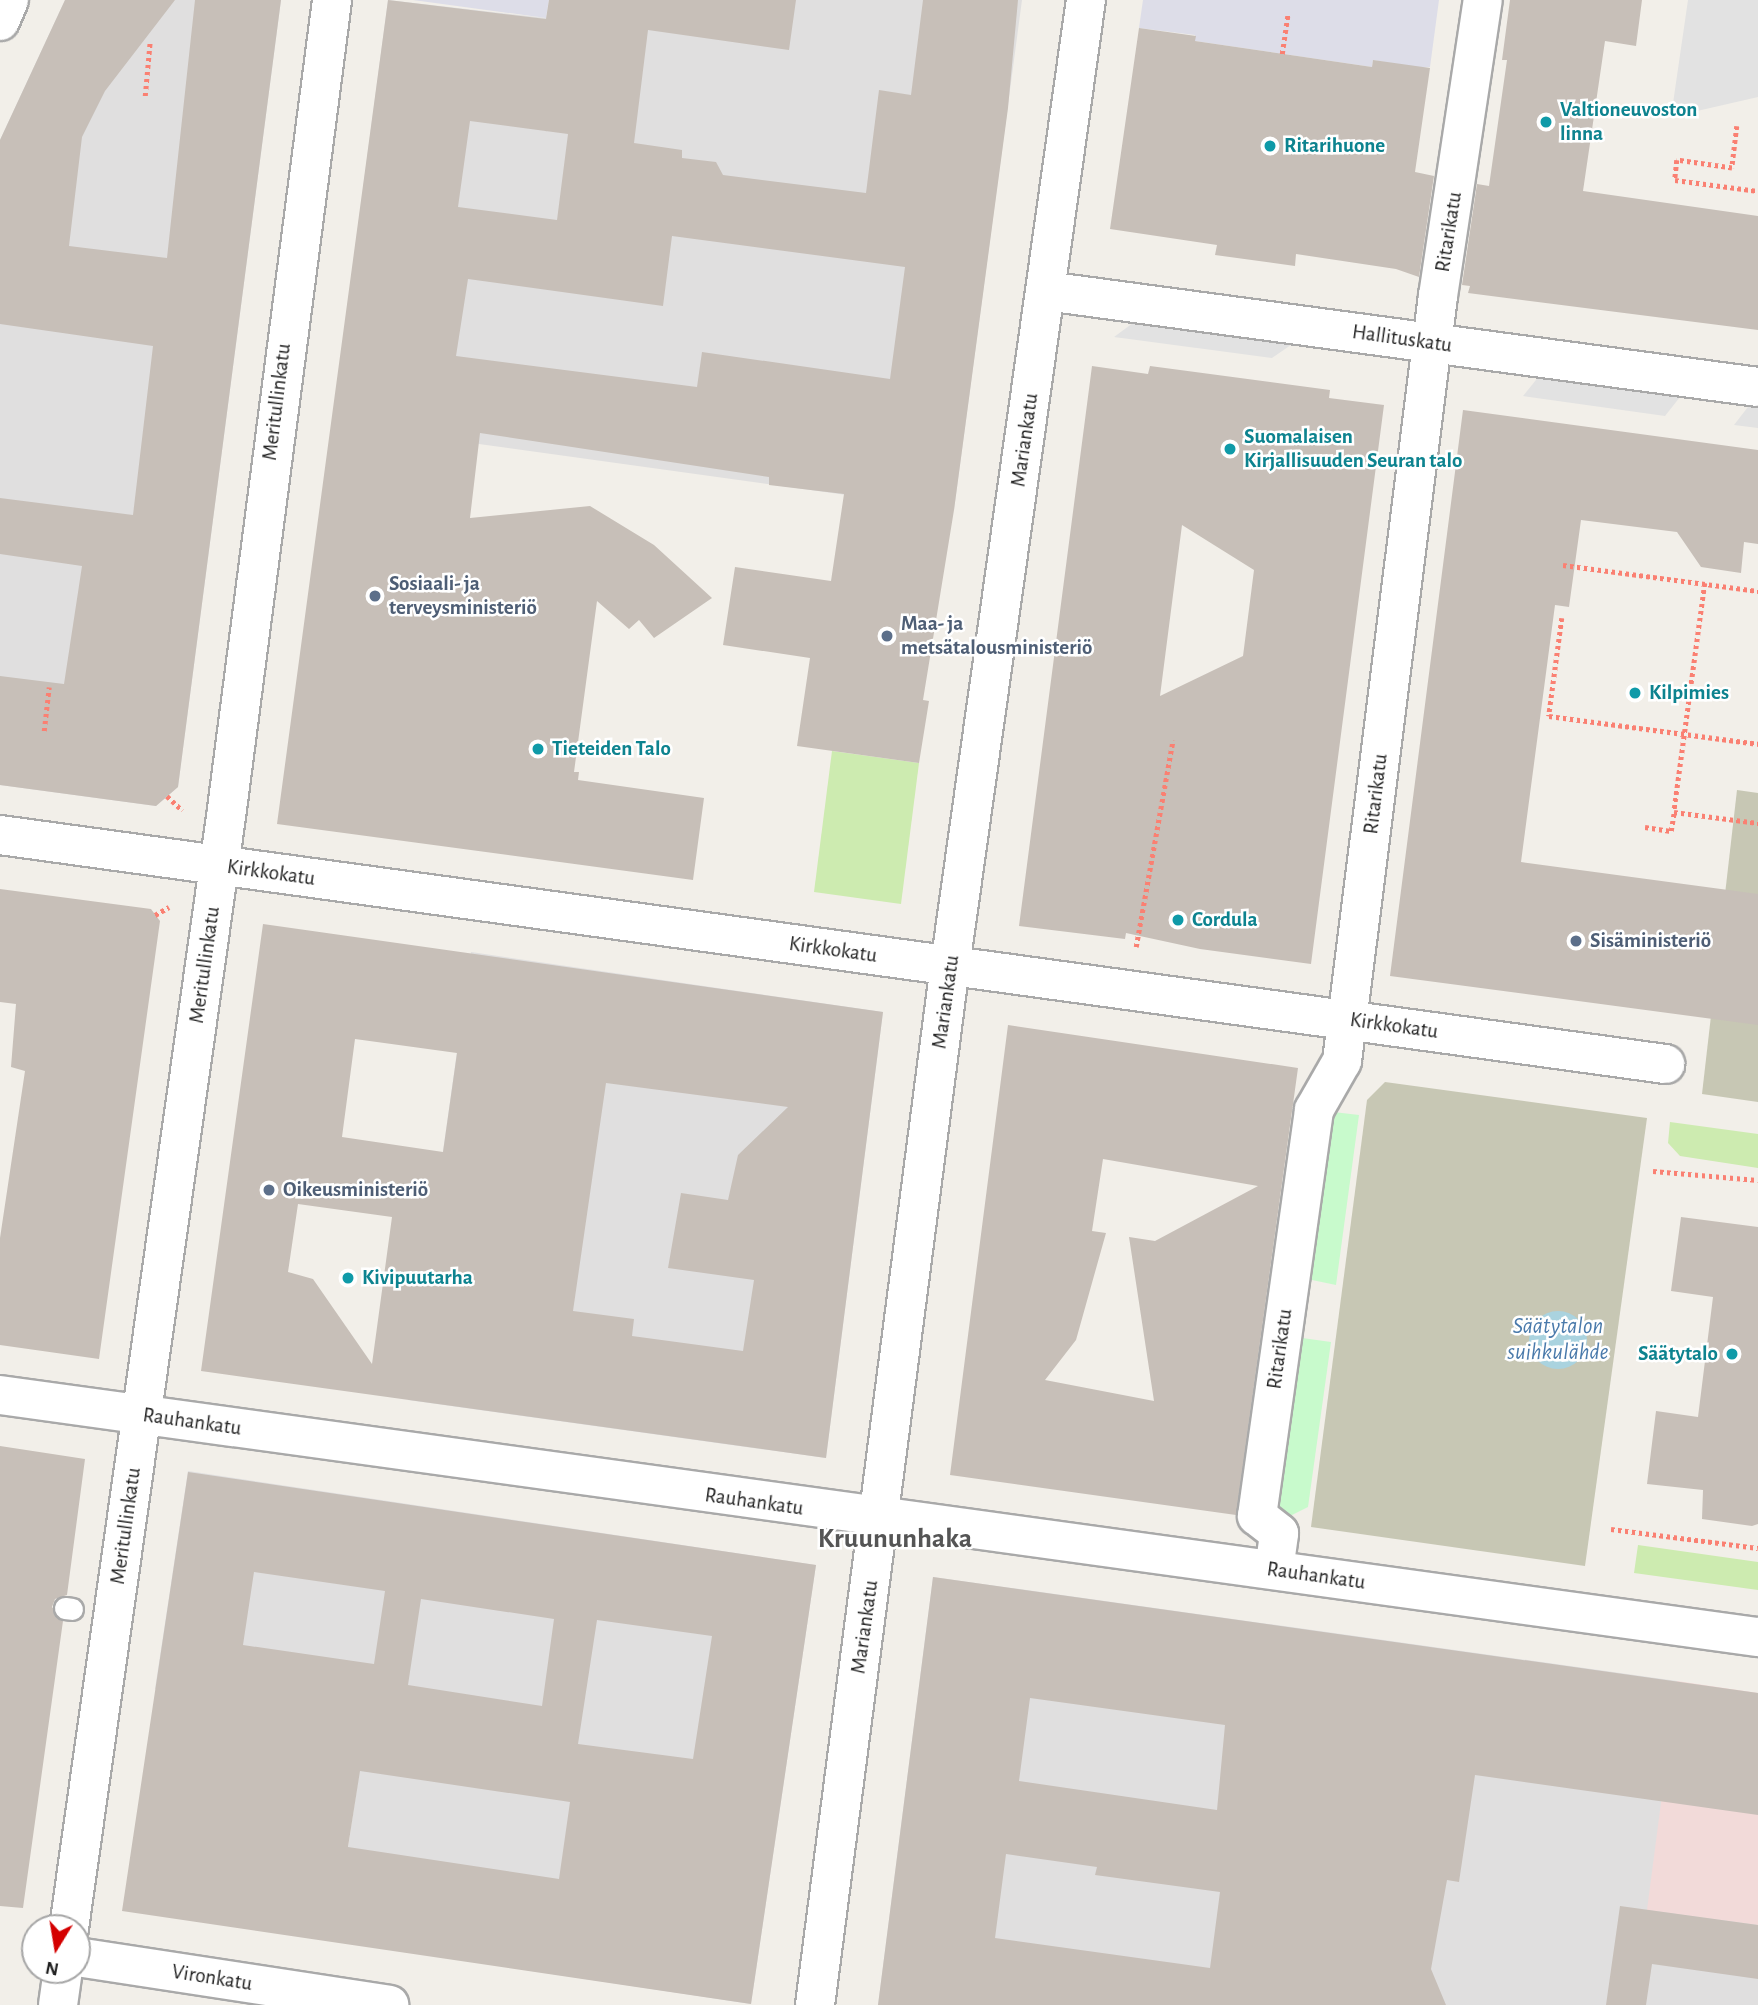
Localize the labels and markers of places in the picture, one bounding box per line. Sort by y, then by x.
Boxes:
place label: Valtioneuvoston linna [1560,97,1697,147]
marker: Valtioneuvoston linna [1538,114,1554,130]
place label: Ritarihuone [1284,133,1385,159]
marker: Ritarihuone [1262,138,1278,154]
place label: Suomalaisen Kirjallisuuden Seuran talo [1244,424,1462,474]
marker: Suomalaisen Kirjallisuuden Seuran talo [1222,441,1238,457]
place label: Sosiaali- ja terveysministeriö [389,571,537,621]
marker: Sosiaali- ja terveysministeriö [367,588,383,604]
place label: Maa- ja metsätalousministeriö [901,611,1092,661]
marker: Maa- ja metsätalousministeriö [879,628,895,644]
place label: Kilpimies [1649,680,1729,706]
marker: Kilpimies [1627,685,1643,701]
place label: Tieteiden Talo [552,736,671,762]
marker: Tieteiden Talo [530,741,546,757]
place label: Cordula [1192,907,1258,933]
marker: Cordula [1170,912,1186,928]
place label: Sisäministeriö [1590,928,1711,954]
marker: Sisäministeriö [1568,933,1584,949]
place label: Oikeusministeriö [283,1177,428,1203]
marker: Oikeusministeriö [261,1182,277,1198]
place label: Kivipuutarha [362,1265,473,1291]
marker: Kivipuutarha [340,1270,356,1286]
place label: Säätytalo [1638,1341,1718,1367]
marker: Säätytalo [1724,1346,1740,1362]

